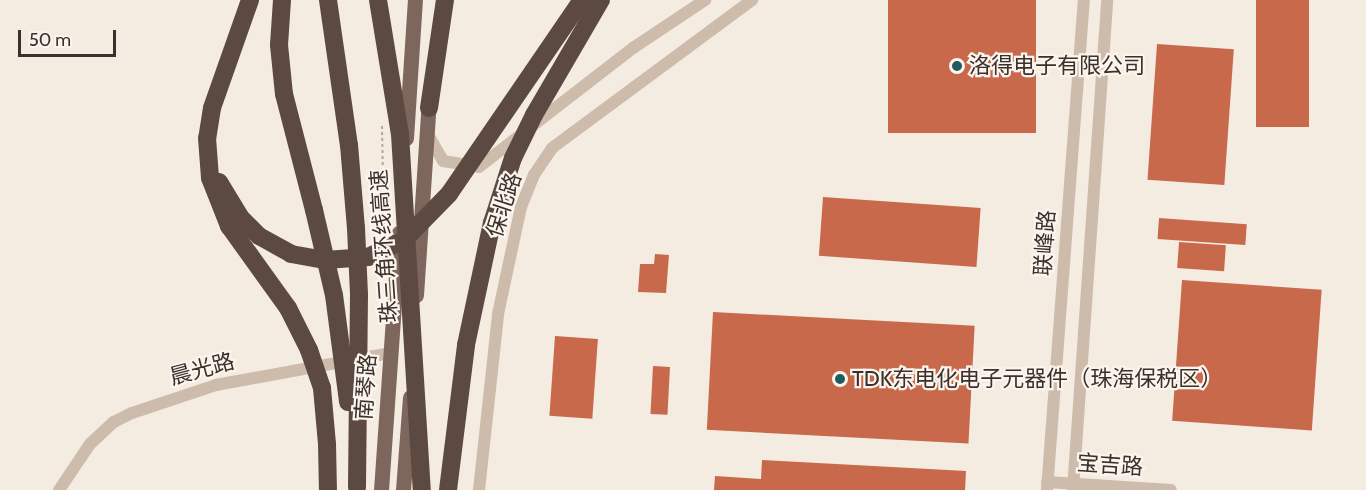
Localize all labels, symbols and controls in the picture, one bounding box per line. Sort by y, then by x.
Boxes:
scale bar [21,18,118,56]
text: 50 m [29,29,71,51]
place label: 洛得电子有限公司 [969,53,1145,79]
marker: 洛得电子有限公司 [950,59,964,73]
street label: 珠三角环线高速 [365,168,403,324]
street label: 保北路 [481,170,527,240]
street label: 联峰路 [1030,209,1060,277]
street label: 晨光路 [167,348,237,390]
street label: 南琴路 [351,353,381,421]
place label: TDK东电化电子元器件（珠海保税区） [852,366,1222,392]
marker: TDK东电化电子元器件（珠海保税区） [833,372,847,386]
street label: 宝吉路 [1076,450,1144,480]

